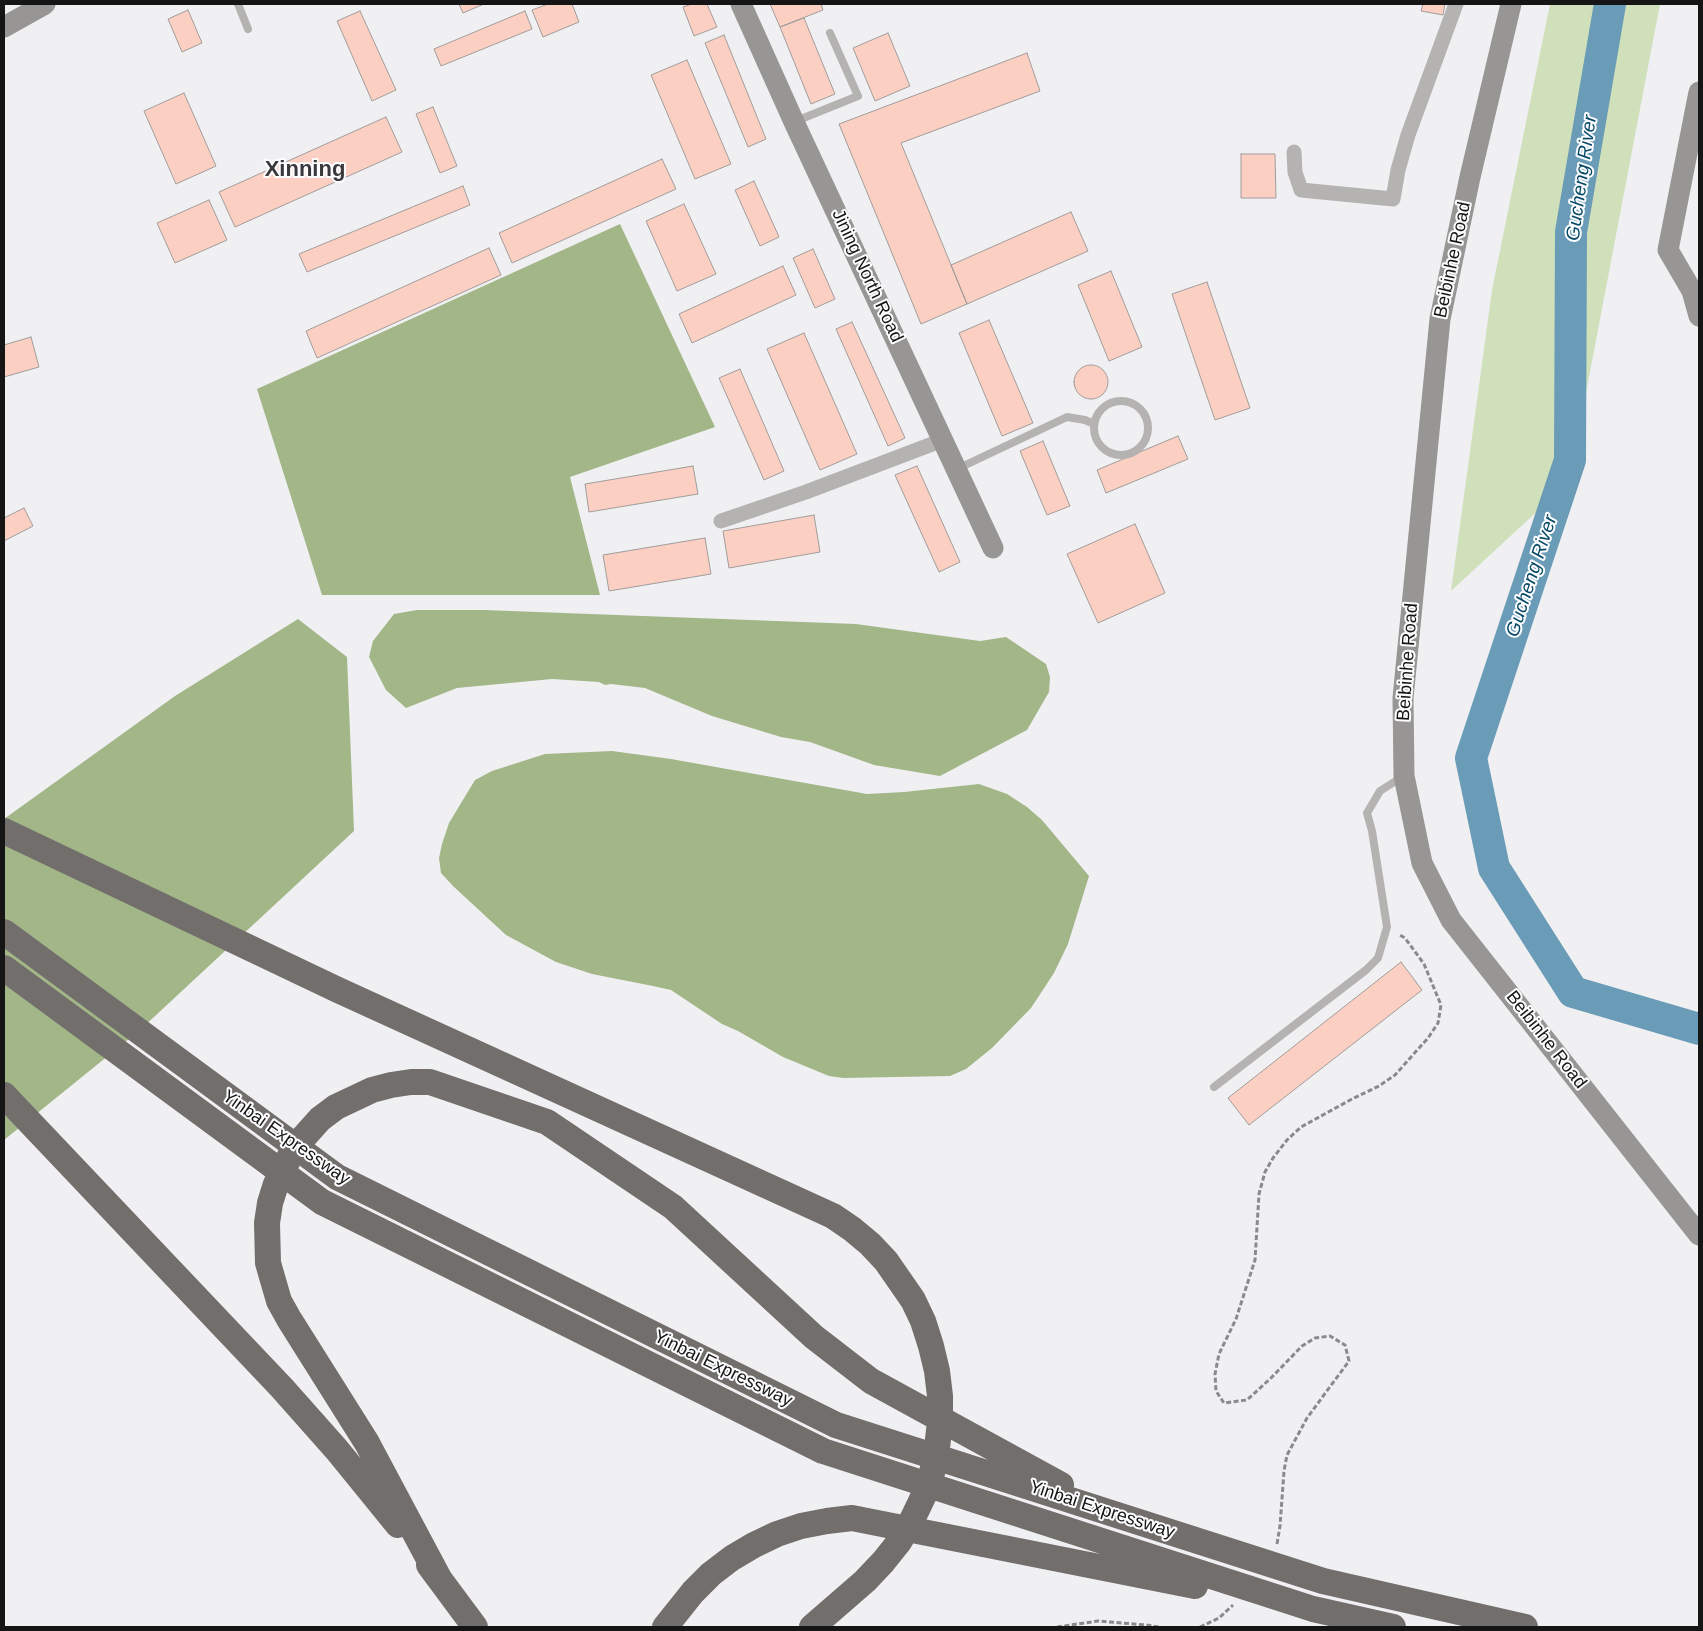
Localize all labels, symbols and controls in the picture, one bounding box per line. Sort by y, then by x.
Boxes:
water label: Gucheng River [1562,114,1602,242]
district label: Xinning [265,157,345,183]
street label: Beibinhe Road [1430,200,1476,320]
street label: Jining North Road [827,206,907,346]
water label: Gucheng River [1502,512,1562,640]
street label: Beibinhe Road [1393,602,1423,722]
street label: Beibinhe Road [1501,987,1591,1093]
street label: Yinbai Expressway [218,1086,354,1190]
street label: Yinbai Expressway [650,1326,796,1412]
street label: Yinbai Expressway [1027,1476,1177,1544]

